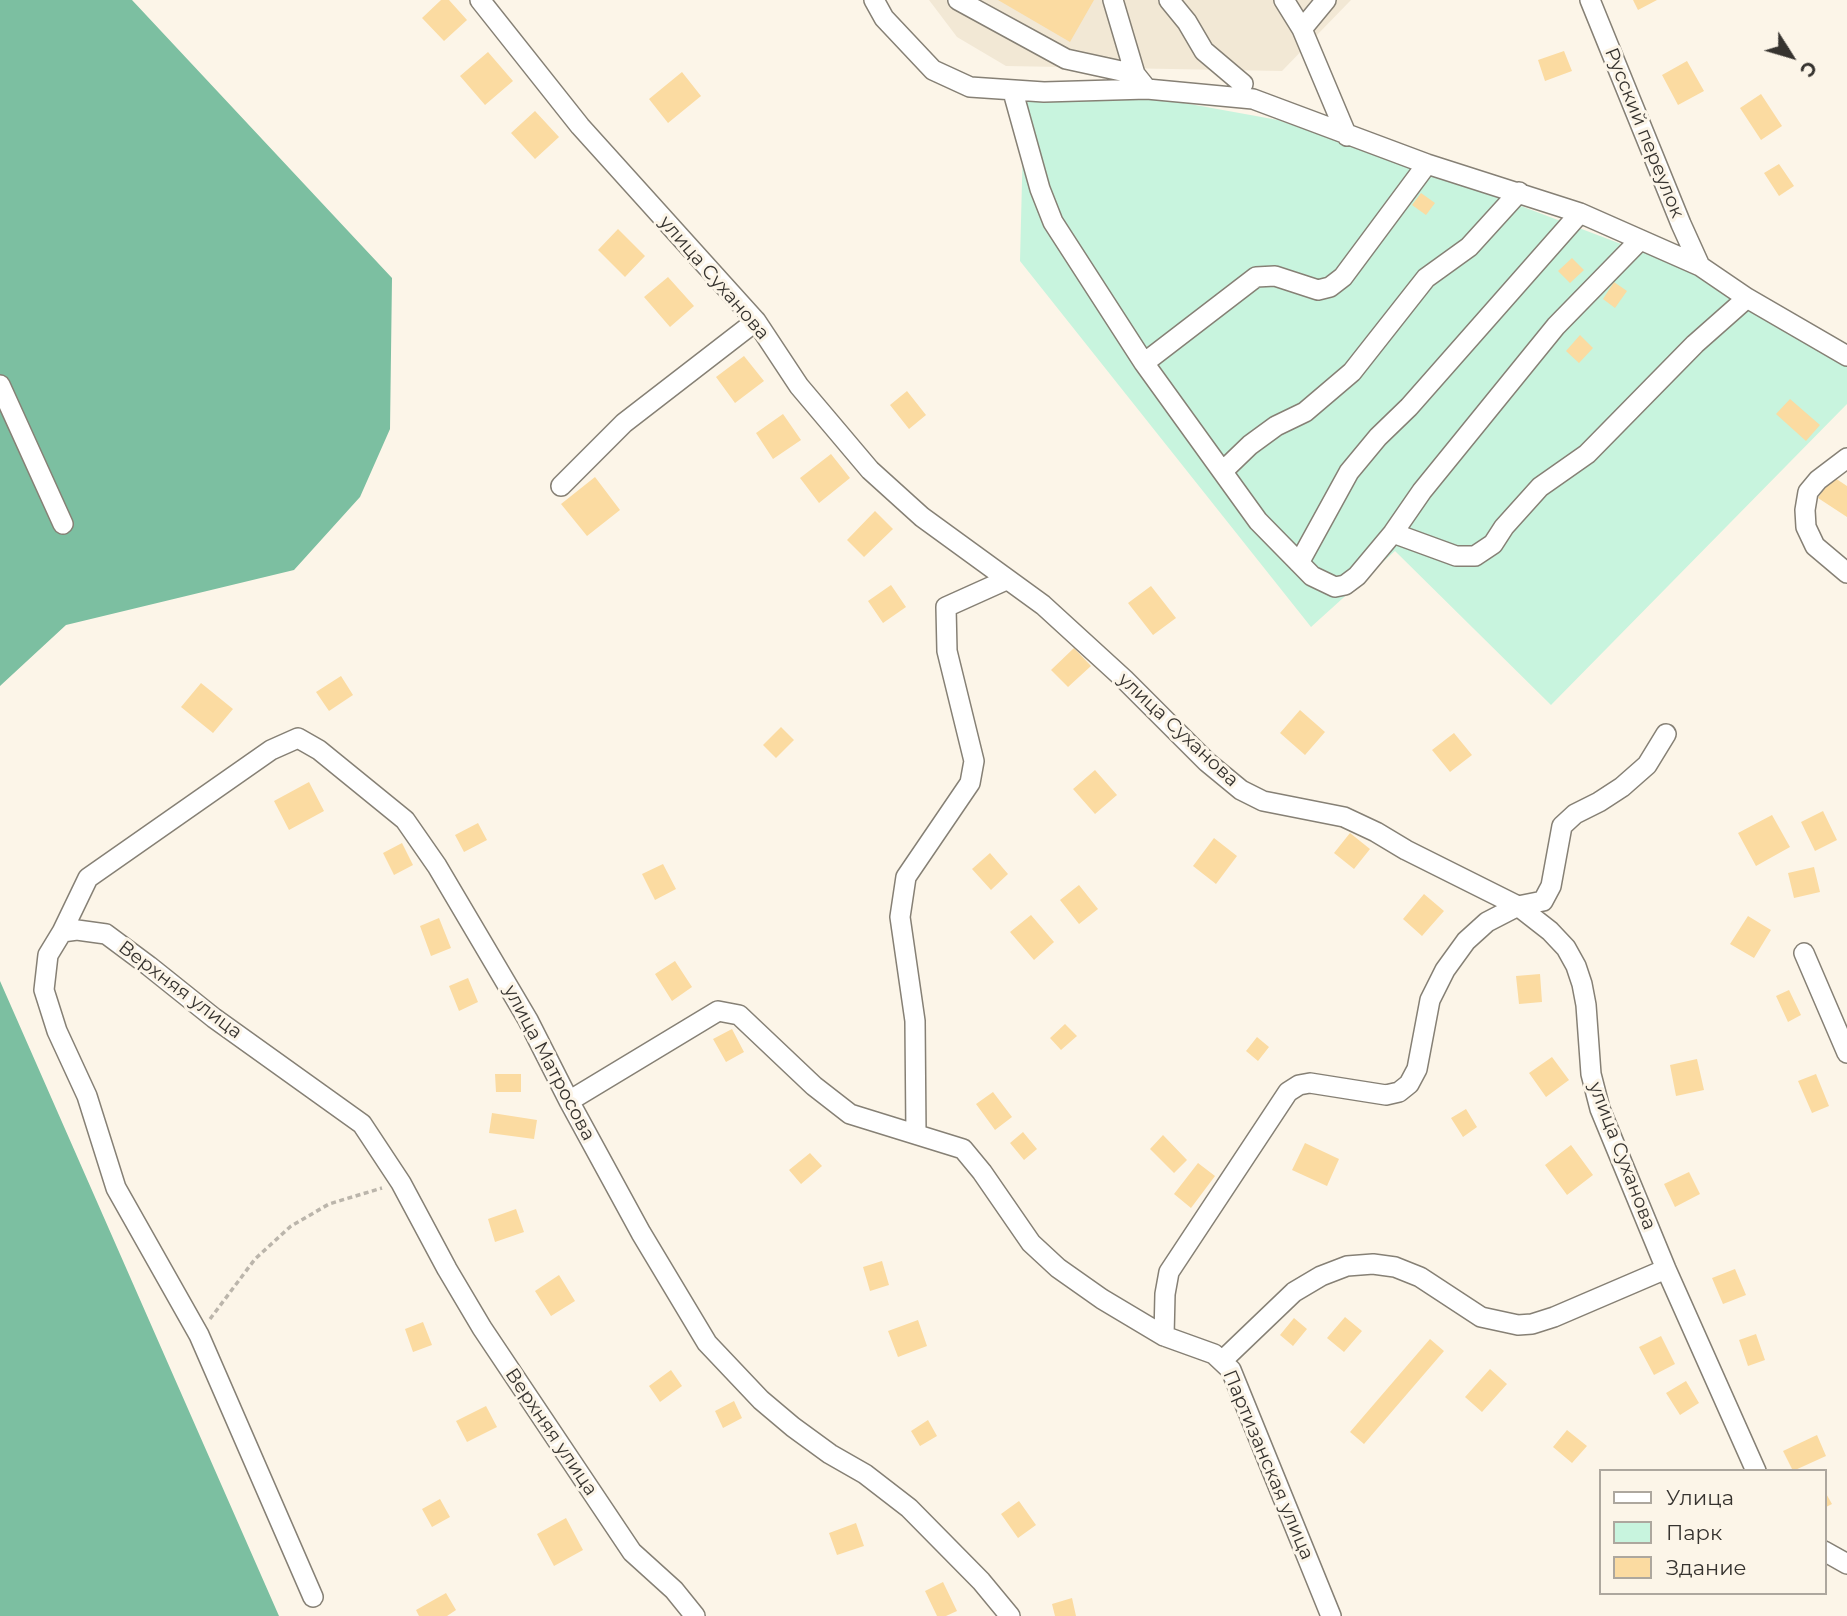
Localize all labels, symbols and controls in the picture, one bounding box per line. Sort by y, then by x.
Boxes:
north arrow [1756,21,1826,91]
street label: Русский переулок [1599,45,1689,221]
text: С [1795,57,1822,81]
street label: улица Суханова [654,211,774,345]
street label: улица Суханова [1113,668,1243,792]
street label: Верхняя улица [114,936,246,1044]
street label: улица Матросова [498,981,600,1145]
street label: улица Суханова [1583,1079,1661,1233]
street label: Верхняя улица [500,1364,602,1500]
street label: Партизанская улица [1218,1367,1318,1563]
legend [1598,1469,1826,1595]
text: Улица [1666,1485,1734,1510]
text: Парк [1666,1520,1722,1545]
text: Здание [1666,1555,1747,1580]

